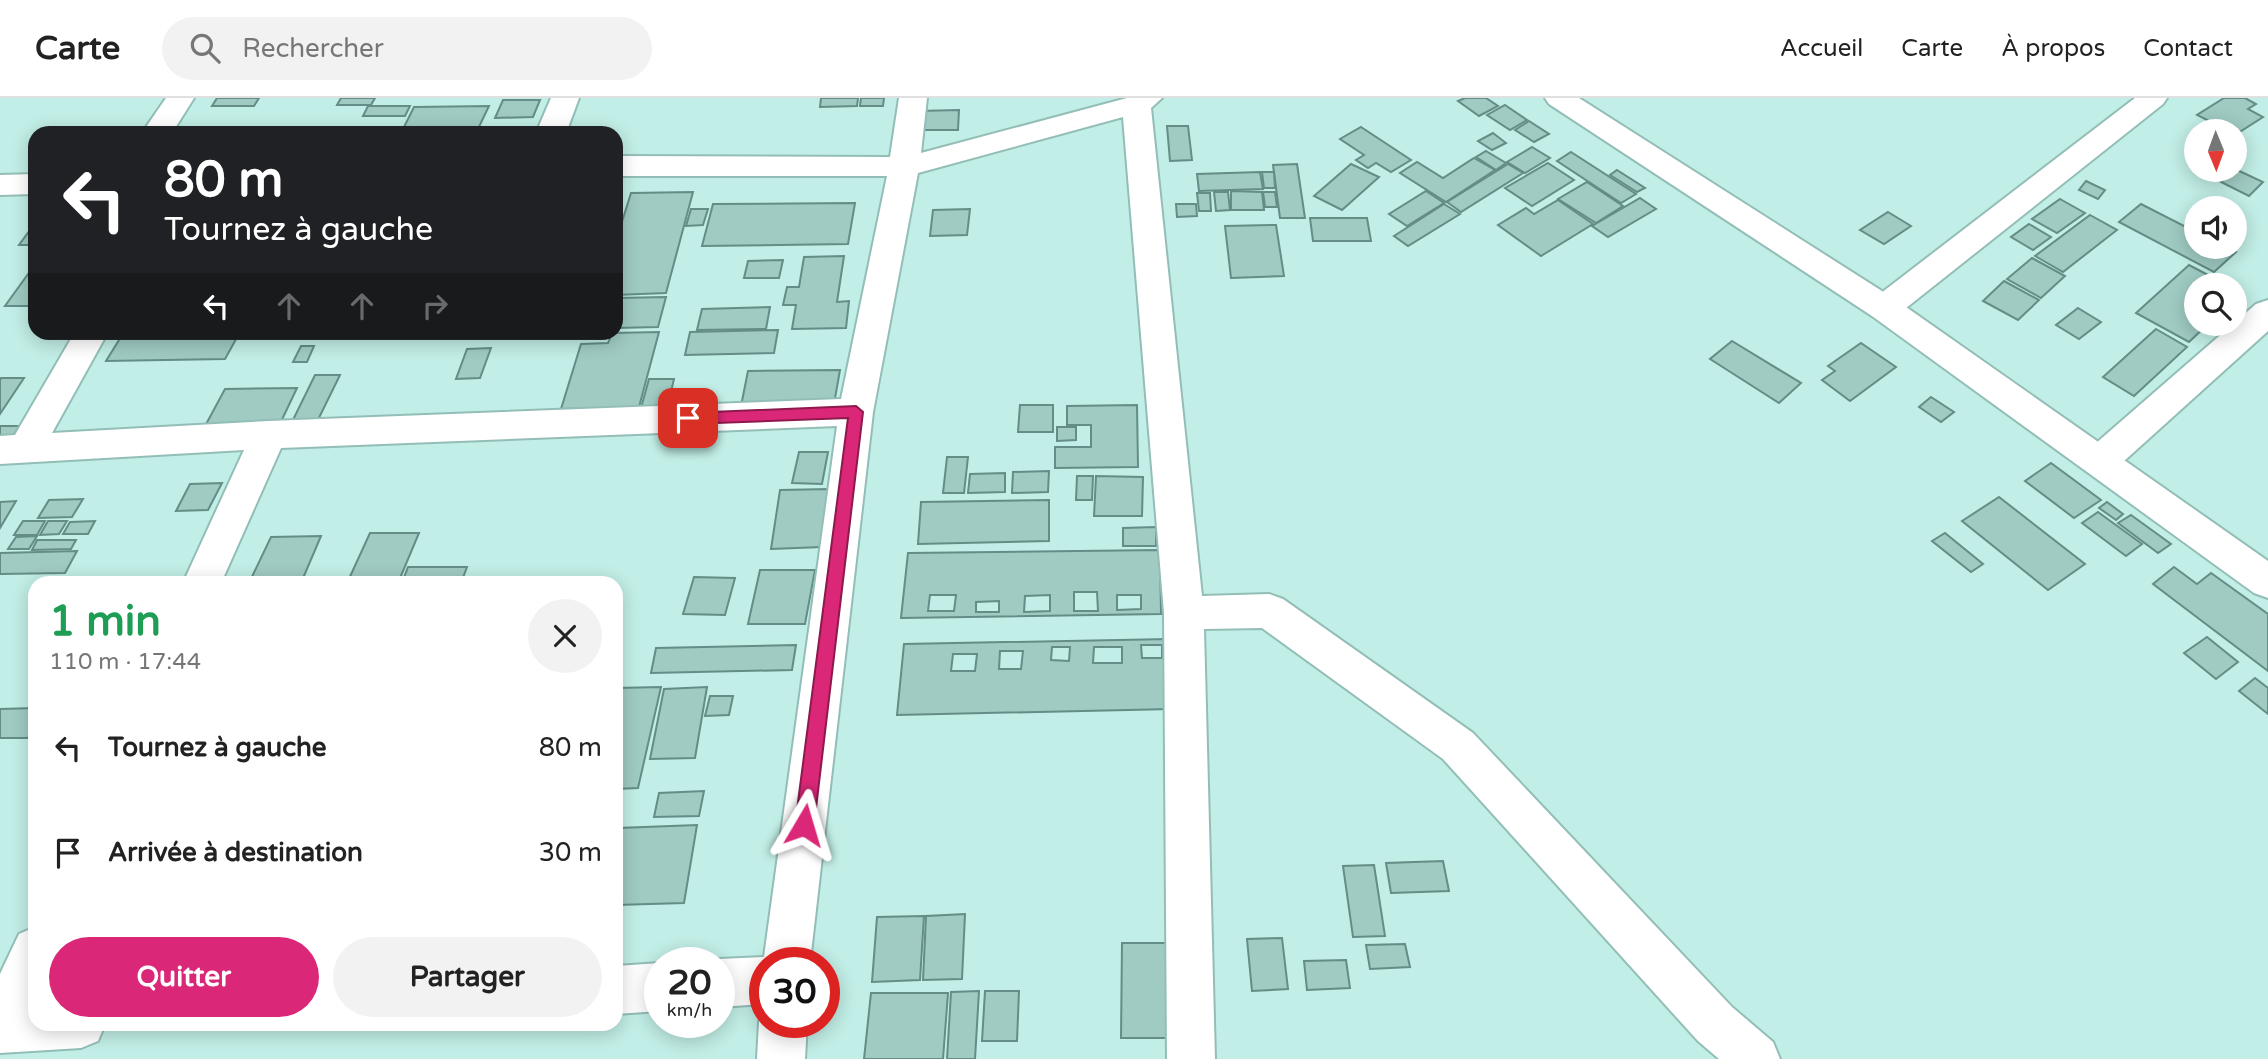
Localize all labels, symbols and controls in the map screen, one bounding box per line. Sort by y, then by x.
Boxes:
search box [162,17,652,80]
text: Carte [35,29,120,68]
icon: search [186,29,224,67]
text: Rechercher [242,33,384,64]
text: Accueil [1780,34,1863,63]
text: Carte [1901,34,1963,63]
text: À propos [2001,34,2105,63]
text: Contact [2143,34,2233,63]
north arrow [2184,119,2247,182]
map controls [2184,119,2247,336]
text: 80 m [164,151,283,210]
icon: left [49,154,140,245]
button: sound [2184,196,2247,259]
text: Tournez à gauche [164,211,433,249]
button: search [2184,273,2247,336]
icon: left [197,287,235,325]
icon: ahead [270,287,308,325]
icon: ahead [343,287,381,325]
icon: right [416,287,454,325]
pin [658,388,718,448]
icon: arrive [669,399,707,437]
text: 1 min [49,596,161,647]
button: close [528,599,602,673]
text: 110 m · 17:44 [49,648,201,676]
icon: left [49,729,87,767]
text: Tournez à gauche [108,732,327,763]
text: 80 m [539,732,602,763]
position arrow [767,788,841,862]
icon: arrive [49,834,87,872]
text: Arrivée à destination [108,837,363,868]
text: 30 m [539,837,602,868]
button: Quitter [49,937,319,1017]
button: Partager [333,937,602,1017]
speed limit sign: 30 [749,947,840,1038]
text: 20 [668,962,711,1004]
text: km/h [667,999,712,1021]

